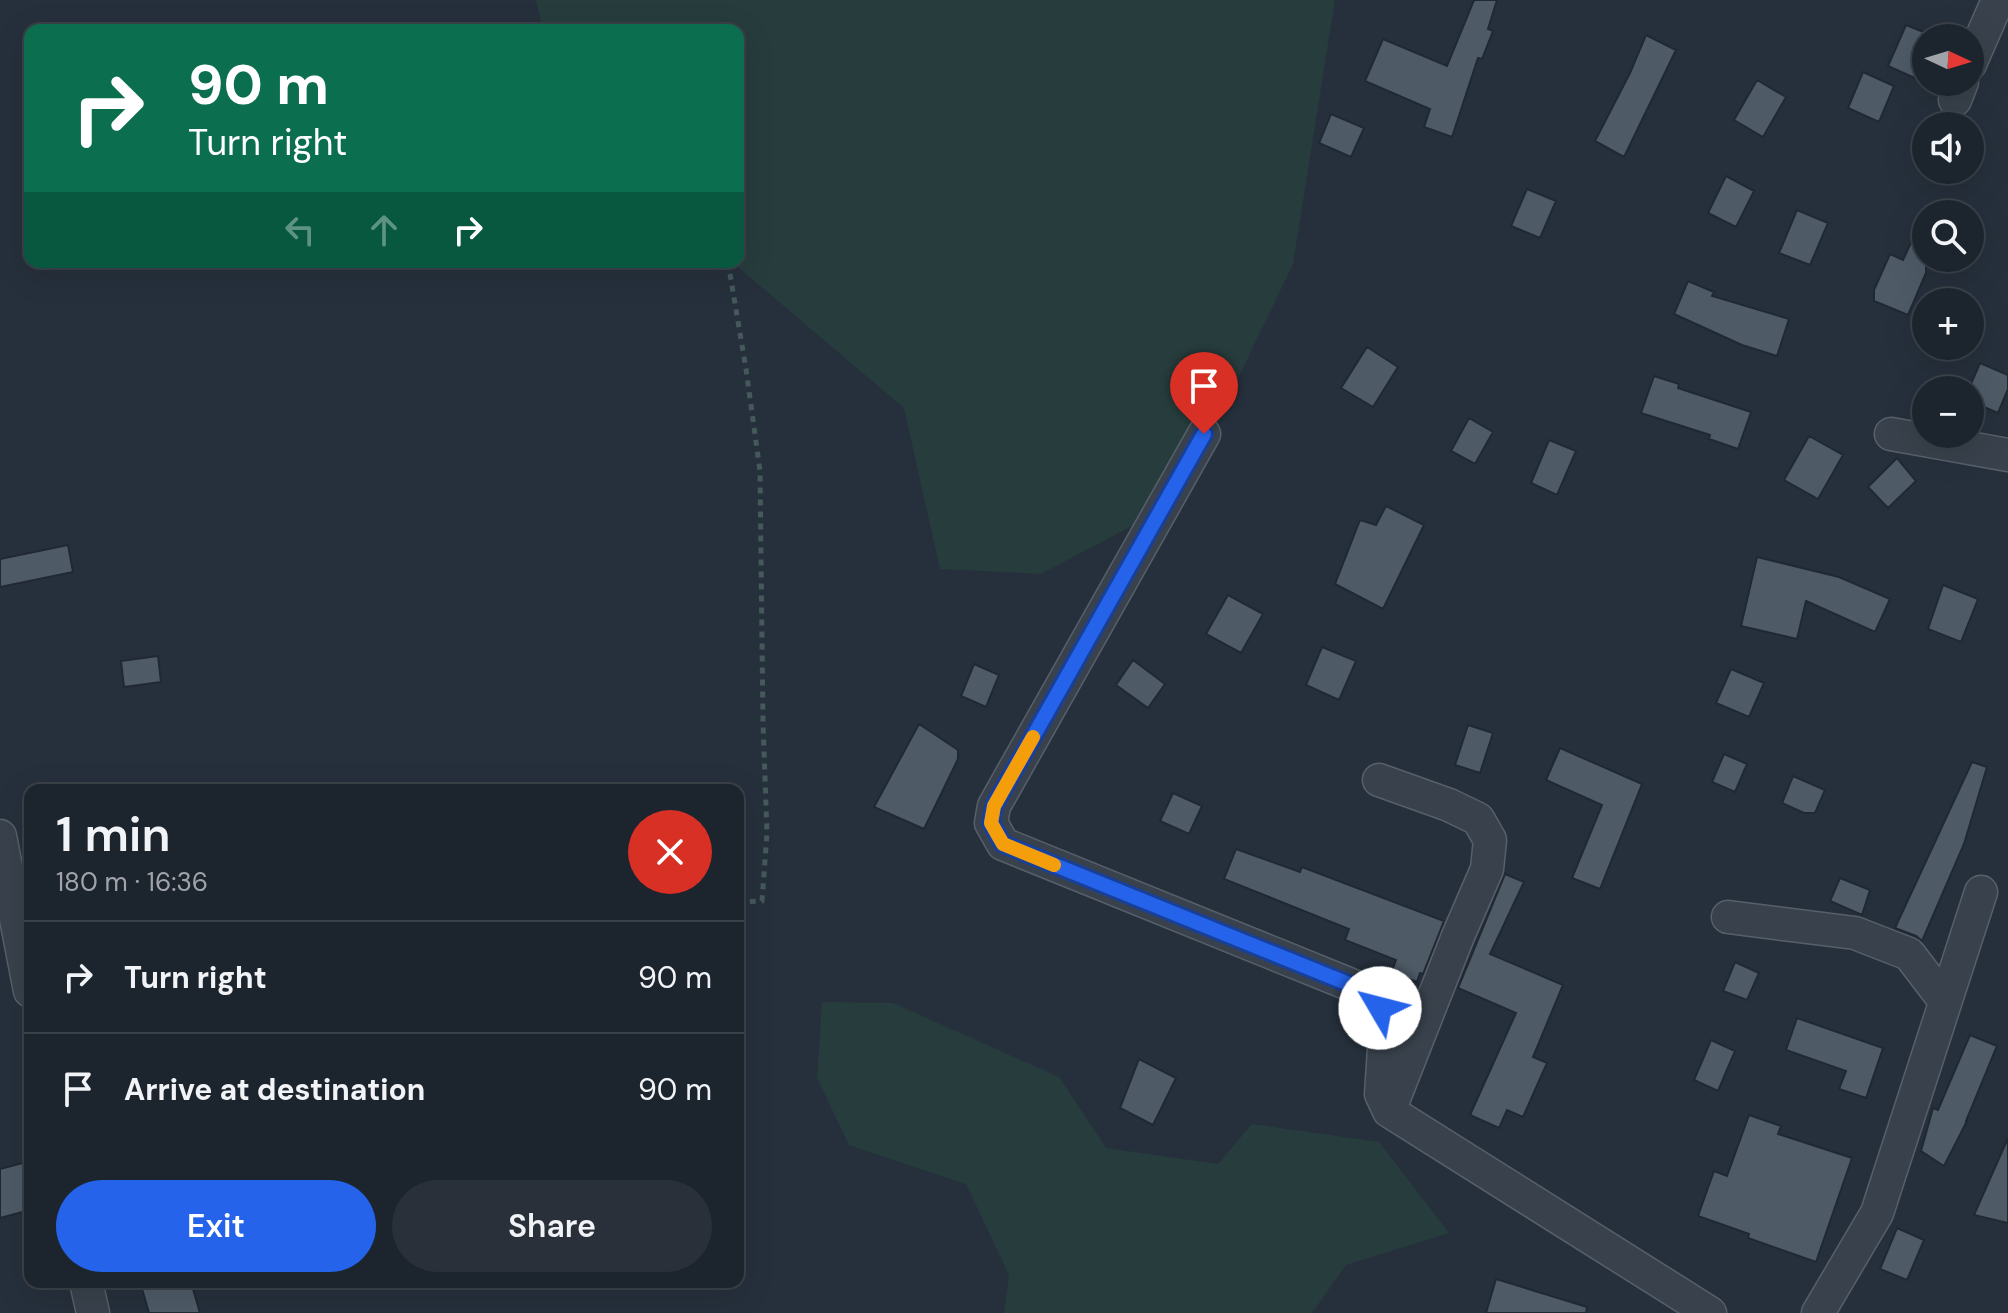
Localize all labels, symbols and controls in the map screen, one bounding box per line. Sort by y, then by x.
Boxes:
north arrow [1912,24,1984,96]
map controls [1912,24,1984,448]
text: 90 m [188,48,329,121]
icon: right [56,56,160,160]
button: sound [1912,112,1984,184]
text: Turn right [188,119,347,166]
button: search [1912,200,1984,272]
icon: left [278,208,322,252]
icon: ahead [362,208,406,252]
icon: right [446,208,490,252]
button: + [1912,288,1984,360]
pin [1170,352,1238,434]
icon: arrive [1182,364,1226,408]
button: − [1912,376,1984,448]
text: 1 min [56,803,171,866]
button: close [628,810,712,894]
text: 180 m · 16:36 [56,865,208,899]
icon: right [56,955,100,999]
text: Turn right [124,958,267,997]
text: 90 m [638,958,712,997]
position arrow [1338,966,1422,1050]
icon: arrive [56,1067,100,1111]
text: Arrive at destination [124,1070,425,1109]
text: 90 m [638,1070,712,1109]
button: Exit [56,1180,376,1272]
button: Share [392,1180,712,1272]

